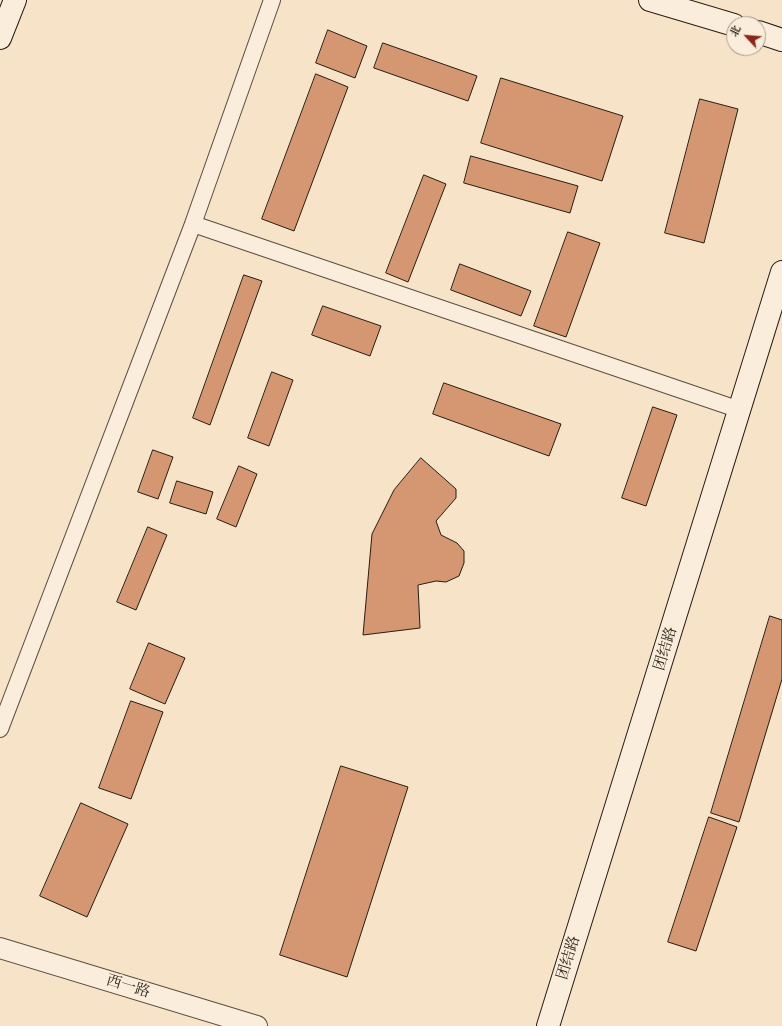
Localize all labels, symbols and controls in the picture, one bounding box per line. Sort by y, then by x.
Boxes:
north arrow [726,16,766,56]
text: 北 [727,23,745,39]
street label: 团结路 [651,625,681,673]
street label: 团结路 [554,934,584,982]
street label: 西一路 [104,972,152,1002]

